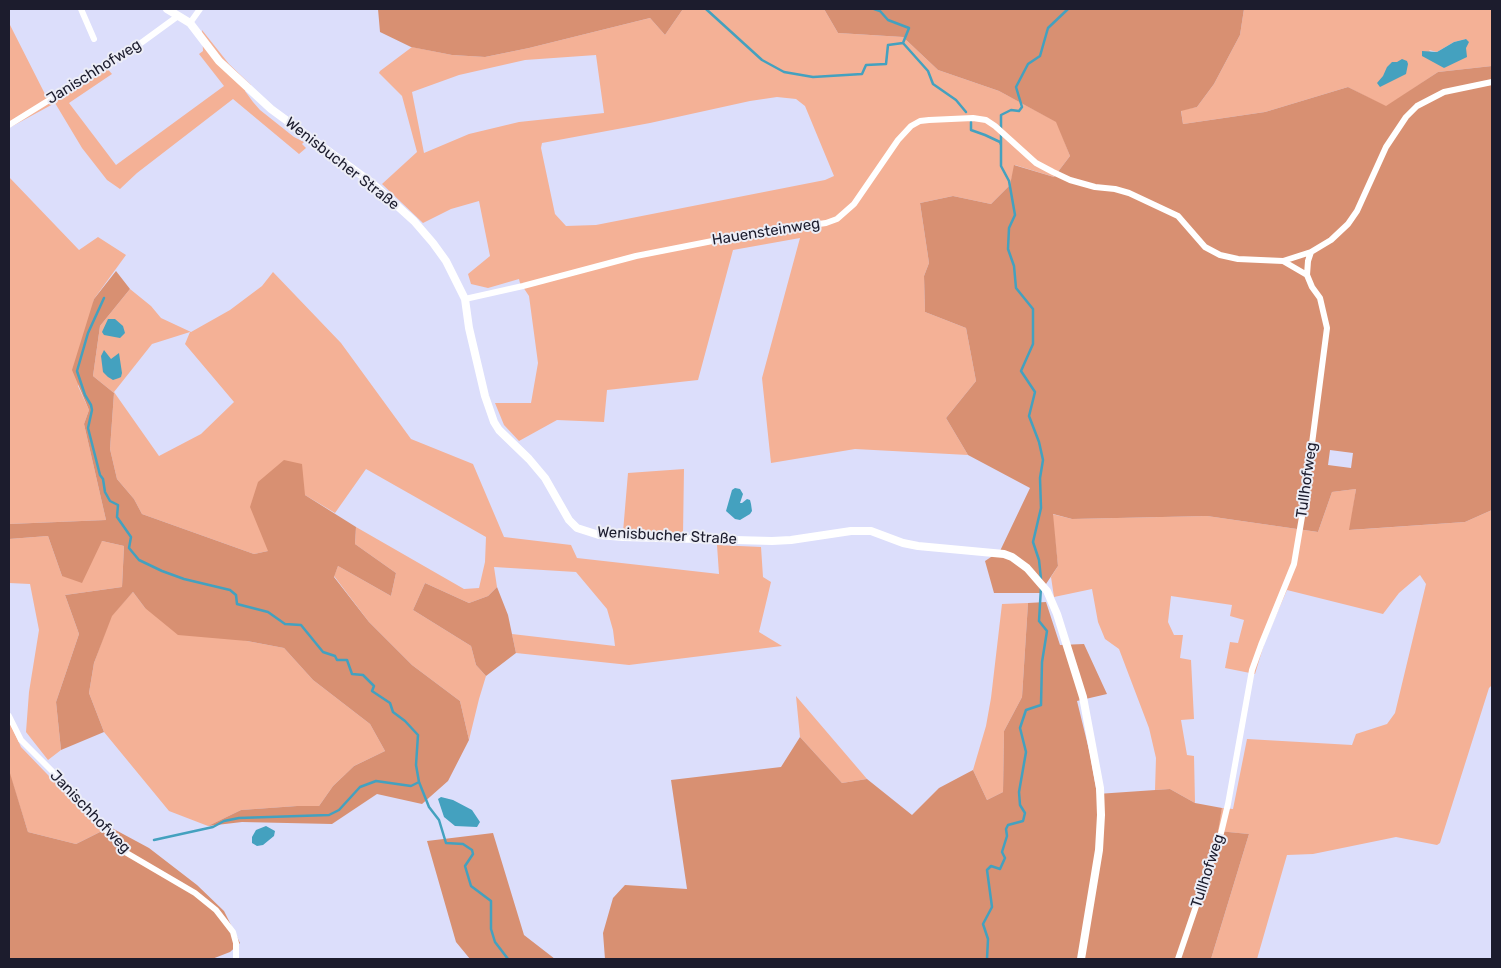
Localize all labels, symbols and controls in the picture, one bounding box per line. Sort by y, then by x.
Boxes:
street label: Janischhofweg [43,36,145,108]
street label: Wenisbucher Straße [281,114,403,214]
street label: Hauensteinweg [711,215,821,249]
street label: Tullhofweg [1293,441,1321,519]
street label: Wenisbucher Straße [597,523,737,549]
street label: Janischhofweg [46,767,134,857]
street label: Tullhofweg [1188,832,1228,910]

